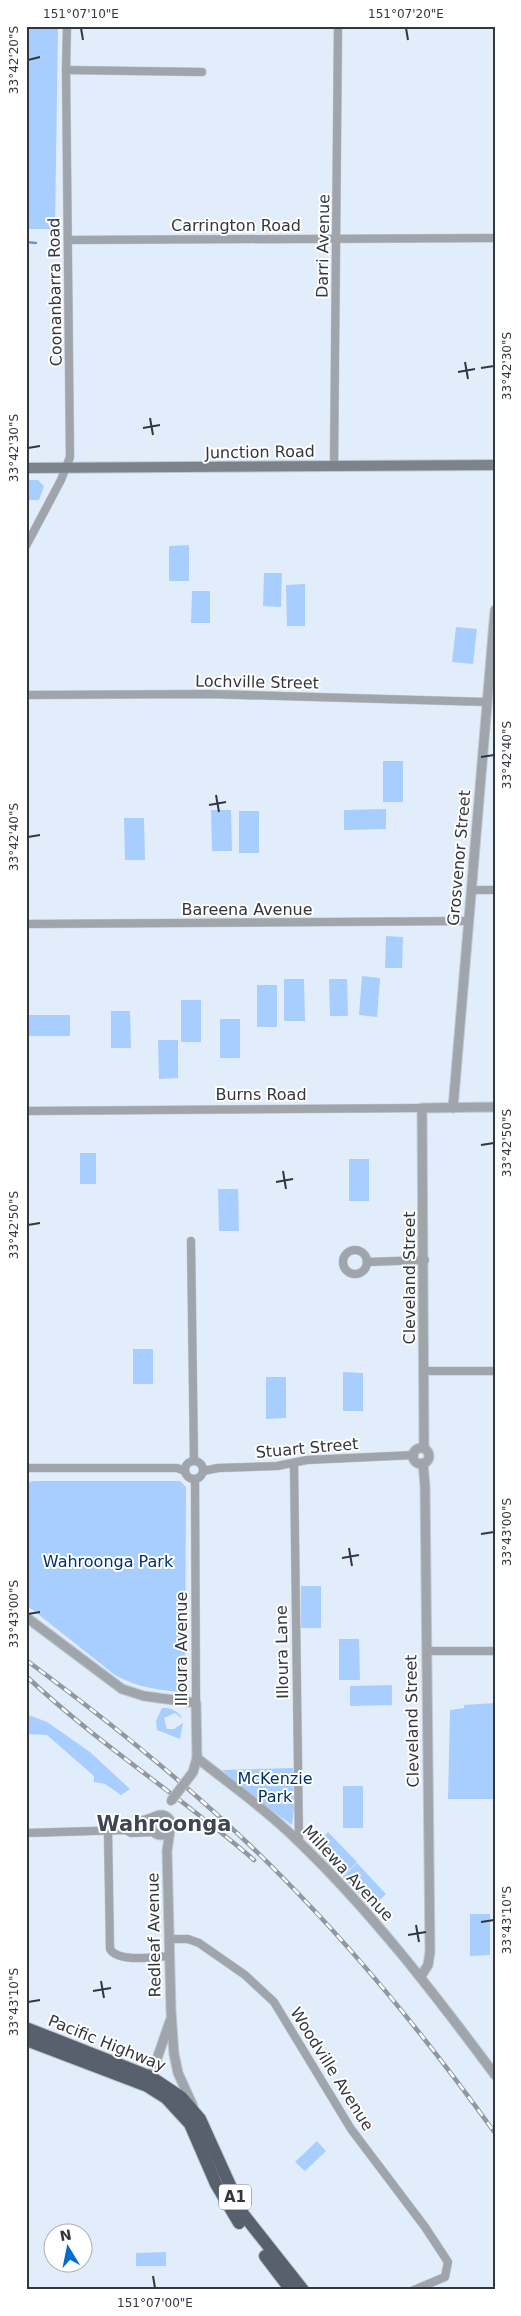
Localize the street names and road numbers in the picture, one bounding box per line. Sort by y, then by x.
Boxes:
street label: Darri Avenue [313,194,333,298]
street label: Carrington Road [171,216,301,235]
street label: Coonanbarra Road [44,217,66,367]
street label: Junction Road [204,442,315,462]
street label: Lochville Street [195,671,319,693]
street label: Grosvenor Street [444,789,474,927]
street label: Bareena Avenue [181,900,313,919]
street label: Burns Road [215,1085,307,1104]
street label: Cleveland Street [400,1211,419,1345]
street label: Stuart Street [255,1434,359,1462]
street label: Illoura Avenue [172,1592,191,1706]
street label: Illoura Lane [272,1605,292,1699]
street label: Cleveland Street [401,1654,423,1788]
street label: Millewa Avenue [299,1821,397,1925]
street label: Redleaf Avenue [143,1873,165,1997]
street label: Woodville Avenue [286,2004,378,2134]
street label: Pacific Highway [45,2011,169,2075]
road number: A1 [219,2184,251,2210]

